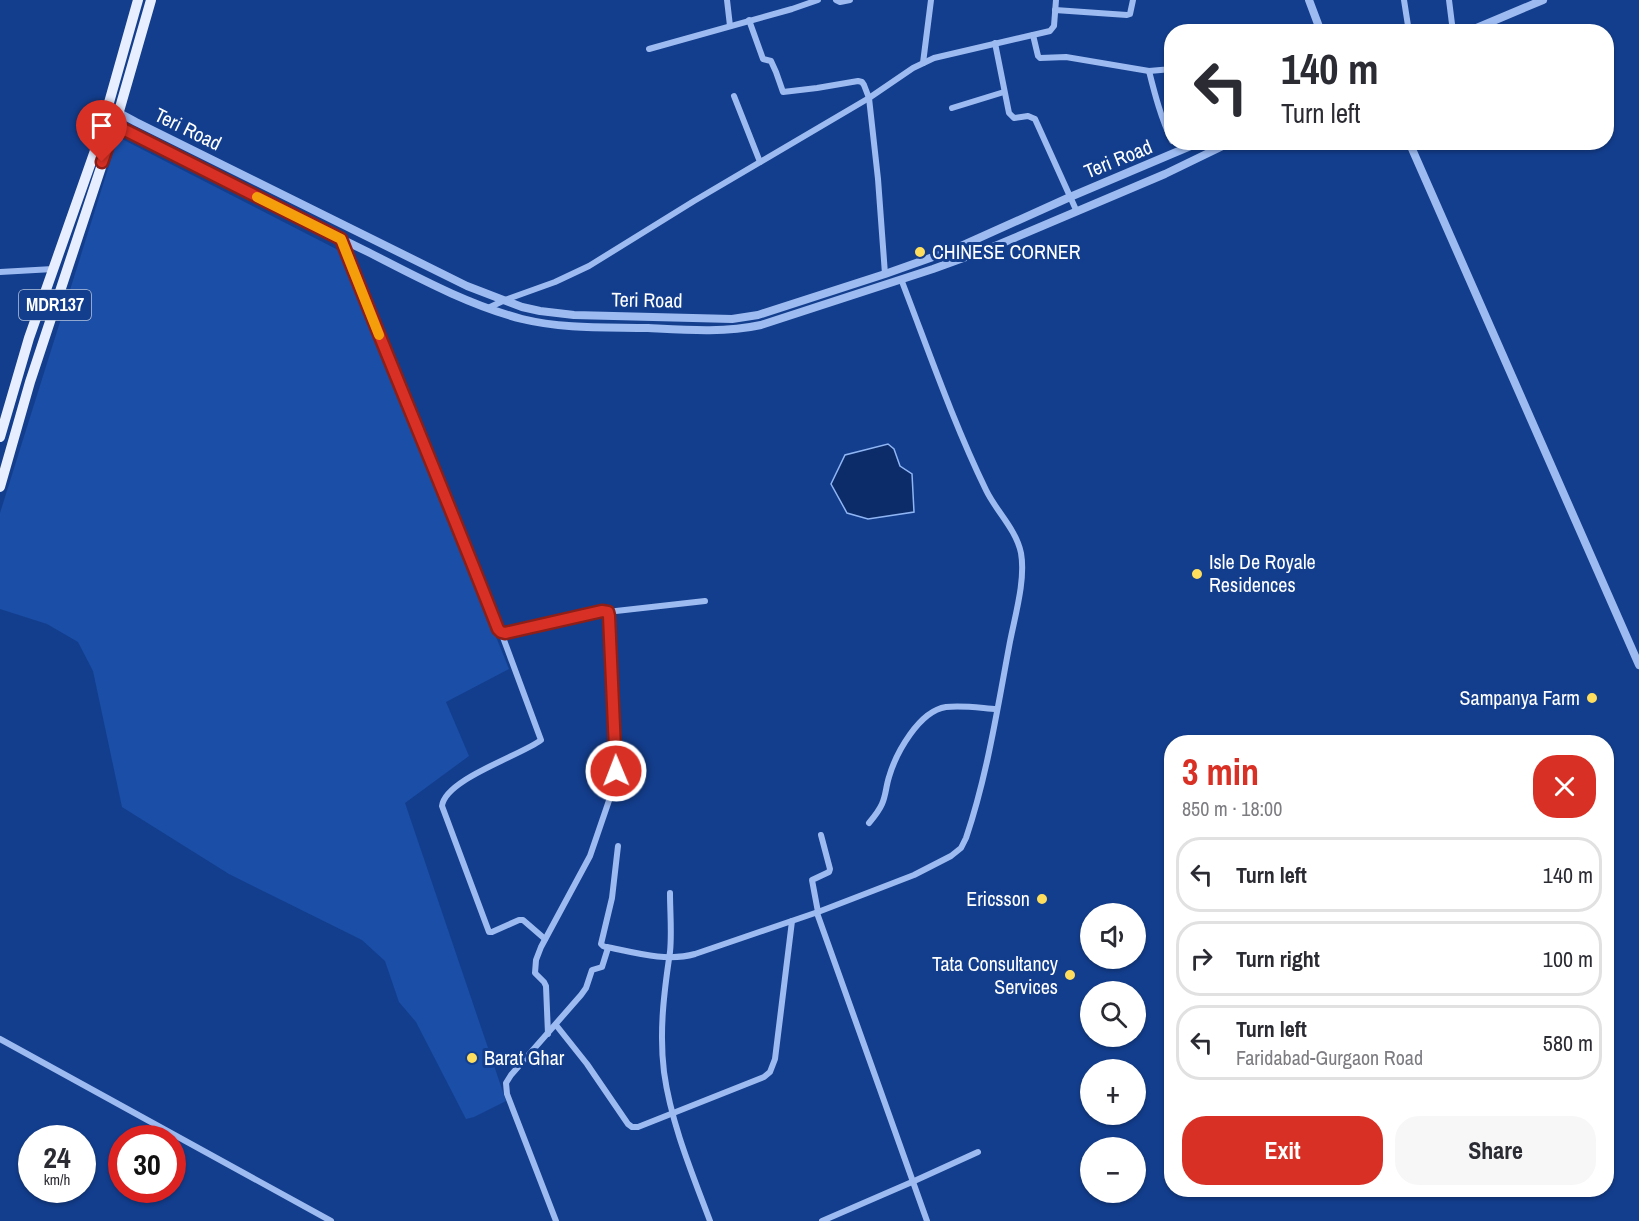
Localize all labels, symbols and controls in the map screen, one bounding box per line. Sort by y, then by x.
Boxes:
text: 140 m [1281,41,1379,97]
icon: left [1182,48,1260,126]
text: Turn left [1281,95,1360,131]
pin [76,100,127,162]
street label: Teri Road [150,101,226,156]
icon: arrive [85,109,118,142]
street label: Teri Road [1080,133,1156,184]
place label: CHINESE CORNER [932,238,1081,265]
marker: CHINESE CORNER [913,245,927,259]
street label: Teri Road [611,285,683,314]
road number: MDR137 [19,290,91,320]
place label: Isle De Royale Residences [1209,548,1316,598]
marker: Isle De Royale Residences [1190,567,1204,581]
place label: Sampanya Farm [1460,684,1580,711]
marker: Sampanya Farm [1585,691,1599,705]
position arrow [584,739,648,803]
text: 3 min [1182,748,1259,796]
button: close [1533,755,1596,818]
text: 850 m · 18:00 [1182,795,1282,822]
icon: left [1185,858,1218,891]
text: Turn left [1236,860,1307,890]
text: 140 m [1543,860,1593,890]
place label: Ericsson [966,885,1030,912]
marker: Ericsson [1035,892,1049,906]
map controls [1080,903,1146,1203]
button: sound [1080,903,1146,969]
icon: right [1185,942,1218,975]
text: Turn right [1236,944,1320,974]
text: 100 m [1543,944,1593,974]
place label: Tata Consultancy Services [932,950,1059,1000]
marker: Tata Consultancy Services [1063,968,1077,982]
button: search [1080,981,1146,1047]
text: Turn left [1236,1014,1307,1044]
icon: left [1185,1026,1218,1059]
text: 580 m [1543,1028,1593,1058]
place label: Barat Ghar [484,1044,565,1071]
text: Faridabad-Gurgaon Road [1236,1044,1423,1071]
marker: Barat Ghar [465,1051,479,1065]
button: + [1080,1059,1146,1125]
button: Exit [1182,1116,1383,1185]
button: Share [1395,1116,1596,1185]
speed limit sign: 30 [108,1125,186,1203]
text: 24 [43,1137,71,1177]
button: − [1080,1137,1146,1203]
text: km/h [44,1169,70,1190]

